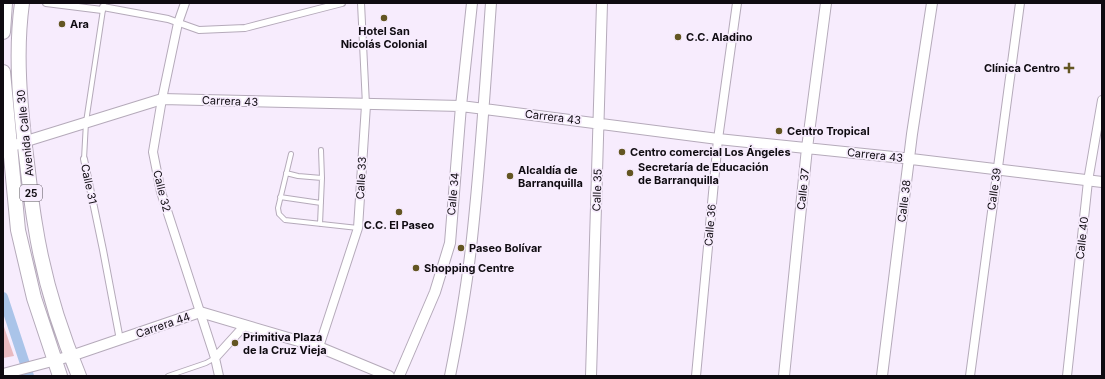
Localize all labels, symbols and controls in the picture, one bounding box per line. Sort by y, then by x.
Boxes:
marker: Hotel San Nicolás Colonial [379,13,389,23]
place label: Ara [70,17,89,31]
marker: Ara [57,19,67,29]
place label: Hotel San Nicolás Colonial [341,24,427,51]
place label: C.C. Aladino [686,30,753,44]
marker: C.C. Aladino [673,32,683,42]
place label: Clínica Centro [984,61,1060,75]
marker: Clínica Centro [1063,62,1075,74]
street label: Avenida Calle 30 [13,89,37,177]
street label: Carrera 43 [202,93,259,109]
street label: Carrera 43 [524,107,582,127]
place label: Centro Tropical [787,124,870,138]
marker: Centro Tropical [774,126,784,136]
place label: Centro comercial Los Ángeles [630,145,791,159]
street label: Carrera 43 [846,145,904,165]
marker: Centro comercial Los Ángeles [617,147,627,157]
street label: Calle 33 [353,156,369,200]
place label: Secretaría de Educación de Barranquilla [638,160,769,187]
street label: Calle 31 [78,163,100,205]
place label: Alcaldía de Barranquilla [518,163,583,190]
street label: Calle 37 [794,167,812,211]
street label: Calle 39 [984,167,1004,211]
street label: Calle 35 [589,168,605,211]
marker: Secretaría de Educación de Barranquilla [625,168,635,178]
street label: Calle 32 [150,169,174,213]
marker: Alcaldía de Barranquilla [505,171,515,181]
street label: Calle 34 [444,172,462,216]
street label: Calle 38 [894,179,914,223]
road number: 25 [20,185,42,201]
street label: Calle 36 [701,203,719,247]
marker: C.C. El Paseo [394,207,404,217]
street label: Calle 40 [1073,216,1091,260]
place label: C.C. El Paseo [364,218,435,232]
place label: Paseo Bolívar [469,241,542,255]
marker: Paseo Bolívar [456,243,466,253]
place label: Shopping Centre [424,261,515,275]
marker: Shopping Centre [411,263,421,273]
street label: Carrera 44 [134,309,192,341]
place label: Primitiva Plaza de la Cruz Vieja [243,330,327,357]
marker: Primitiva Plaza de la Cruz Vieja [230,338,240,348]

